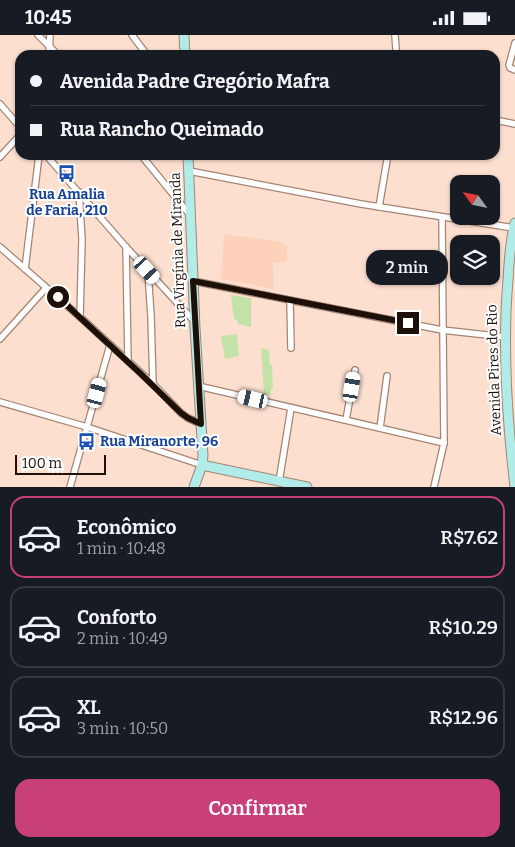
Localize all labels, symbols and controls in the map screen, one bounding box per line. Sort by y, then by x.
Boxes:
text: 10:45 [25,6,72,29]
text: Avenida Padre Gregório Mafra [60,70,330,93]
text: Rua Rancho Queimado [60,118,264,141]
bus stop icon: Rua Amalia de Faria, 210 [57,164,77,184]
street label: Rua Virgínia de Miranda [167,172,189,328]
north arrow [450,175,500,225]
map controls [450,175,500,285]
place label: Rua Amalia de Faria, 210 [26,186,108,219]
button: layers [450,235,500,285]
callout: 2 min [367,251,449,285]
car [131,254,162,286]
text: 2 min [386,258,428,277]
route start [47,286,69,308]
street label: Avenida Pires do Rio [483,304,505,436]
route end [397,312,419,334]
car [342,371,361,403]
car [85,377,108,409]
car [236,388,269,410]
bus stop icon: Rua Miranorte, 96 [76,431,96,451]
place label: Rua Miranorte, 96 [100,433,218,450]
scale bar [15,452,106,475]
text: 100 m [22,455,62,472]
icon: car [17,515,62,560]
text: Econômico [77,516,177,539]
text: R$7.62 [440,526,498,549]
text: 1 min · 10:48 [77,539,166,558]
icon: car [17,605,62,650]
text: Conforto [77,606,157,629]
text: R$10.29 [429,616,498,639]
text: 2 min · 10:49 [77,629,168,648]
icon: car [17,695,62,740]
text: XL [77,696,101,719]
text: R$12.96 [429,706,498,729]
text: 3 min · 10:50 [77,719,168,738]
button: Confirmar [15,779,500,837]

